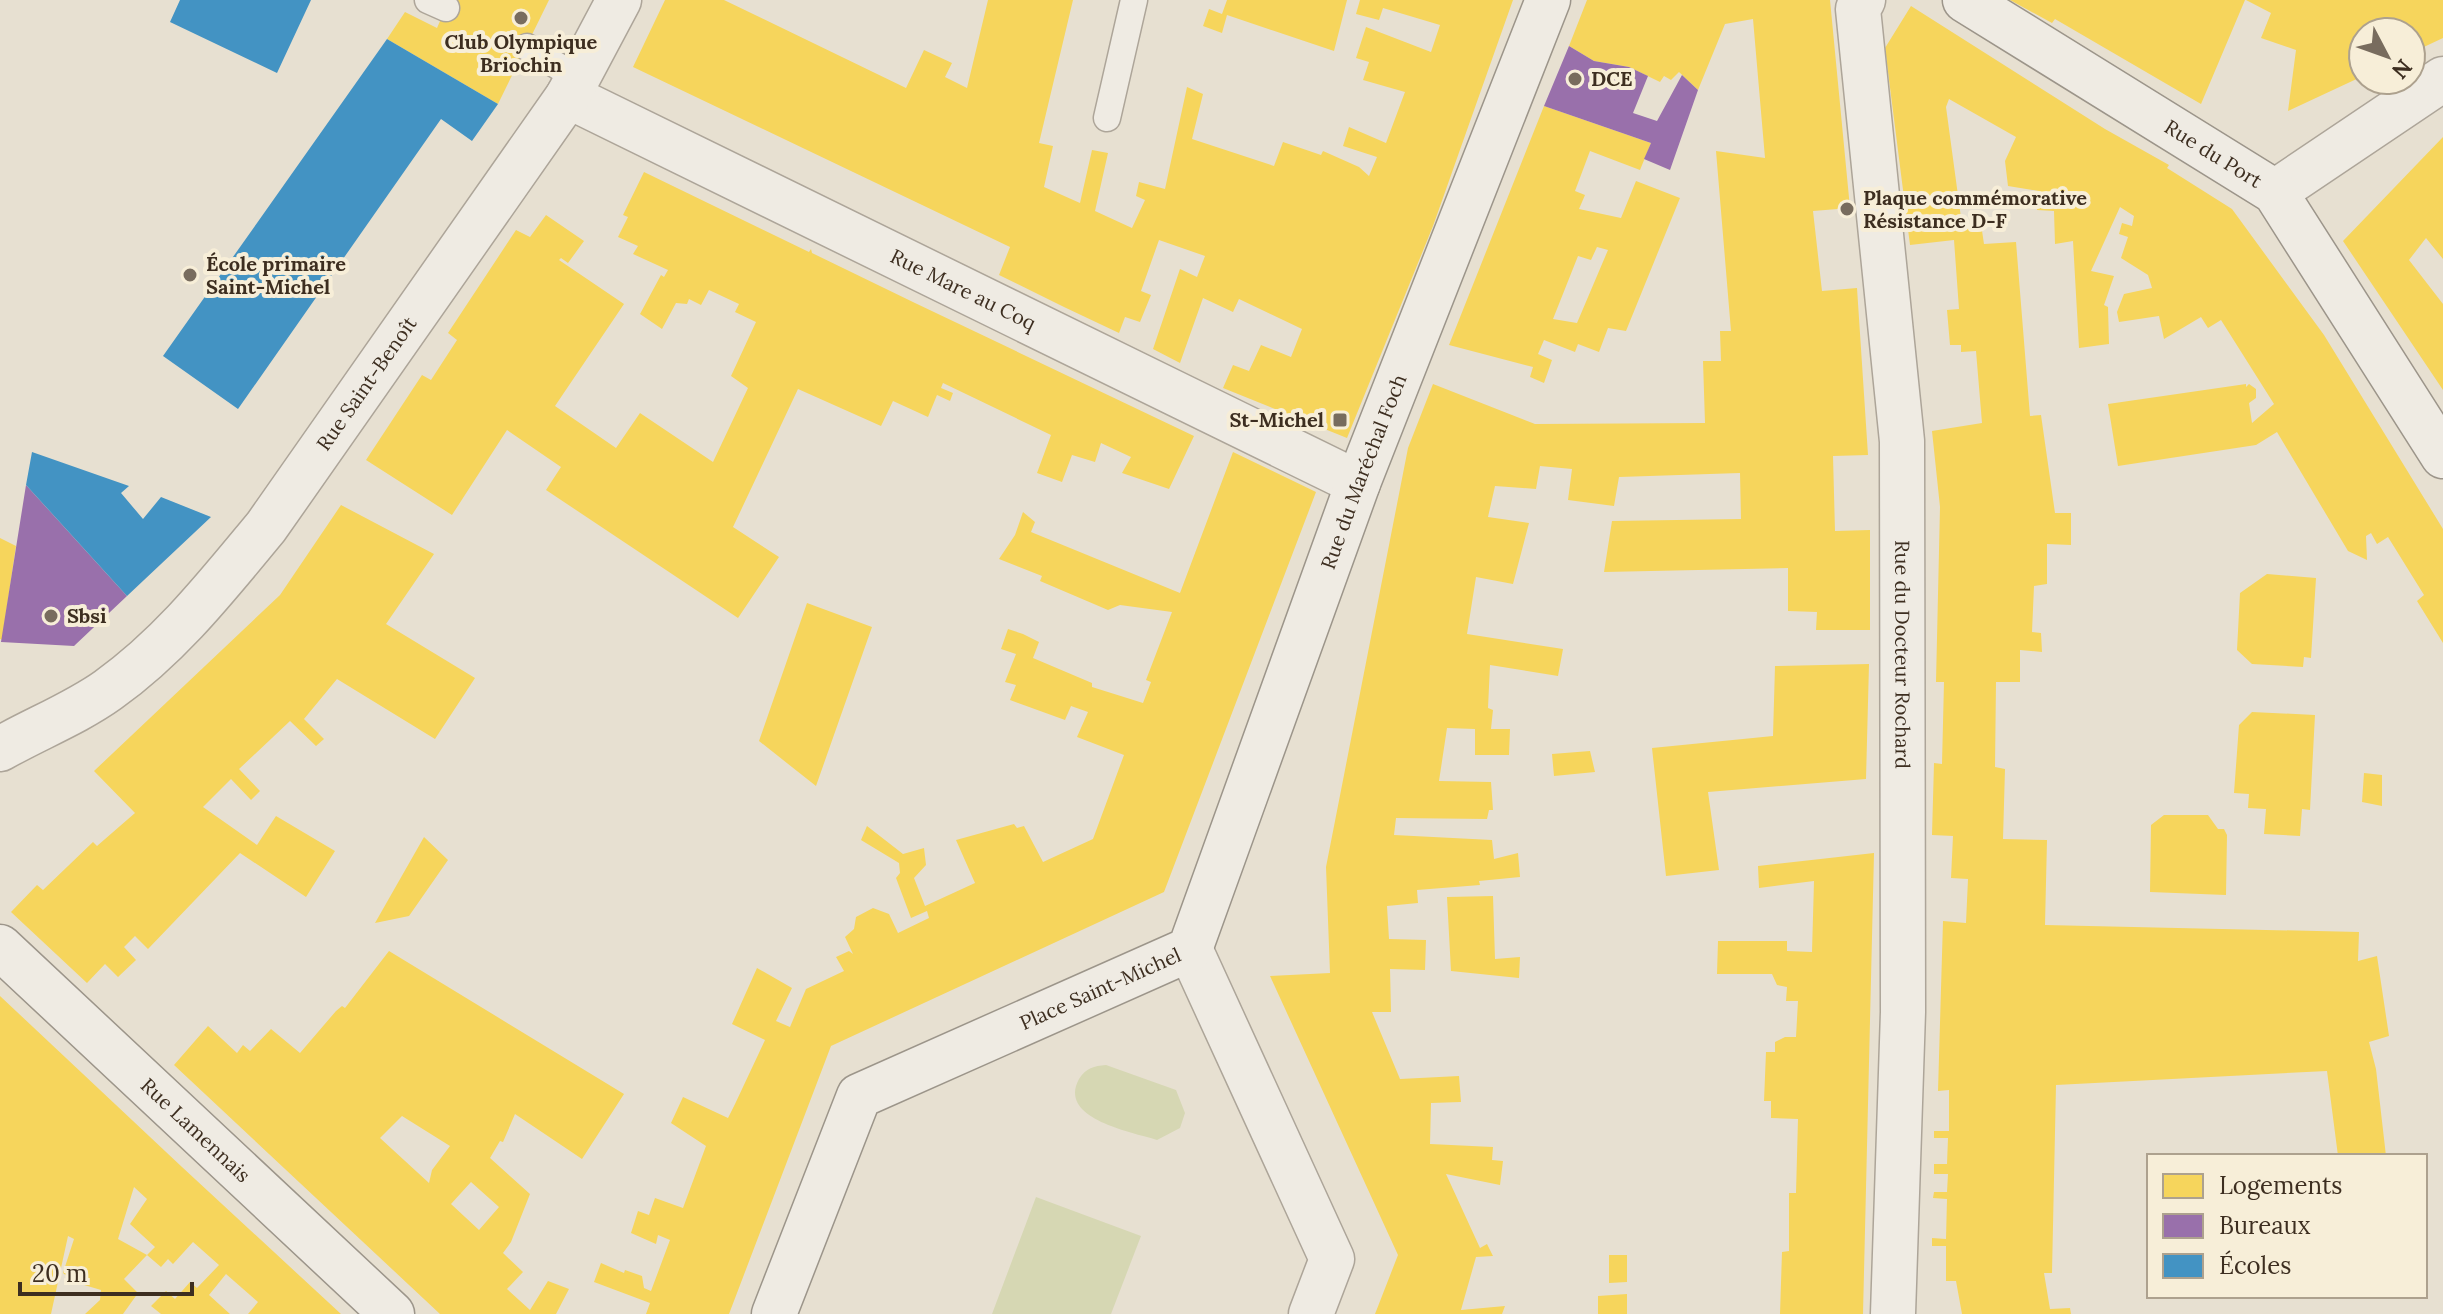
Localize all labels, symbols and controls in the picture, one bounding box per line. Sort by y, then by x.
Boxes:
marker: Club Olympique Briochin [512,9,530,27]
north arrow [2347,16,2427,96]
place label: Club Olympique Briochin [445,29,598,77]
text: N [2386,54,2418,85]
place label: DCE [1591,66,1632,91]
marker: DCE [1566,70,1584,88]
street label: Rue du Port [2160,114,2267,193]
place label: Plaque commémorative Résistance D-F [1863,185,2087,233]
marker: Plaque commémorative Résistance D-F [1838,200,1856,218]
street label: Rue Mare au Coq [887,243,1040,335]
place label: École primaire Saint-Michel [206,251,346,299]
marker: École primaire Saint-Michel [181,266,199,284]
street label: Rue Saint-Benoît [311,311,422,455]
street label: Rue du Maréchal Foch [1315,371,1412,572]
place label: St-Michel [1230,407,1324,432]
marker: St-Michel [1331,411,1349,429]
street label: Rue du Docteur Rochard [1890,540,1916,769]
place label: Sbsi [67,603,107,628]
marker: Sbsi [42,607,60,625]
street label: Place Saint-Michel [1016,942,1185,1035]
street label: Rue Lamennais [136,1072,256,1187]
legend [2147,1154,2427,1298]
text: Logements [2219,1170,2342,1201]
text: Bureaux [2219,1210,2311,1241]
scale bar [20,1246,192,1296]
text: Écoles [2219,1250,2291,1281]
text: 20 m [32,1258,88,1289]

